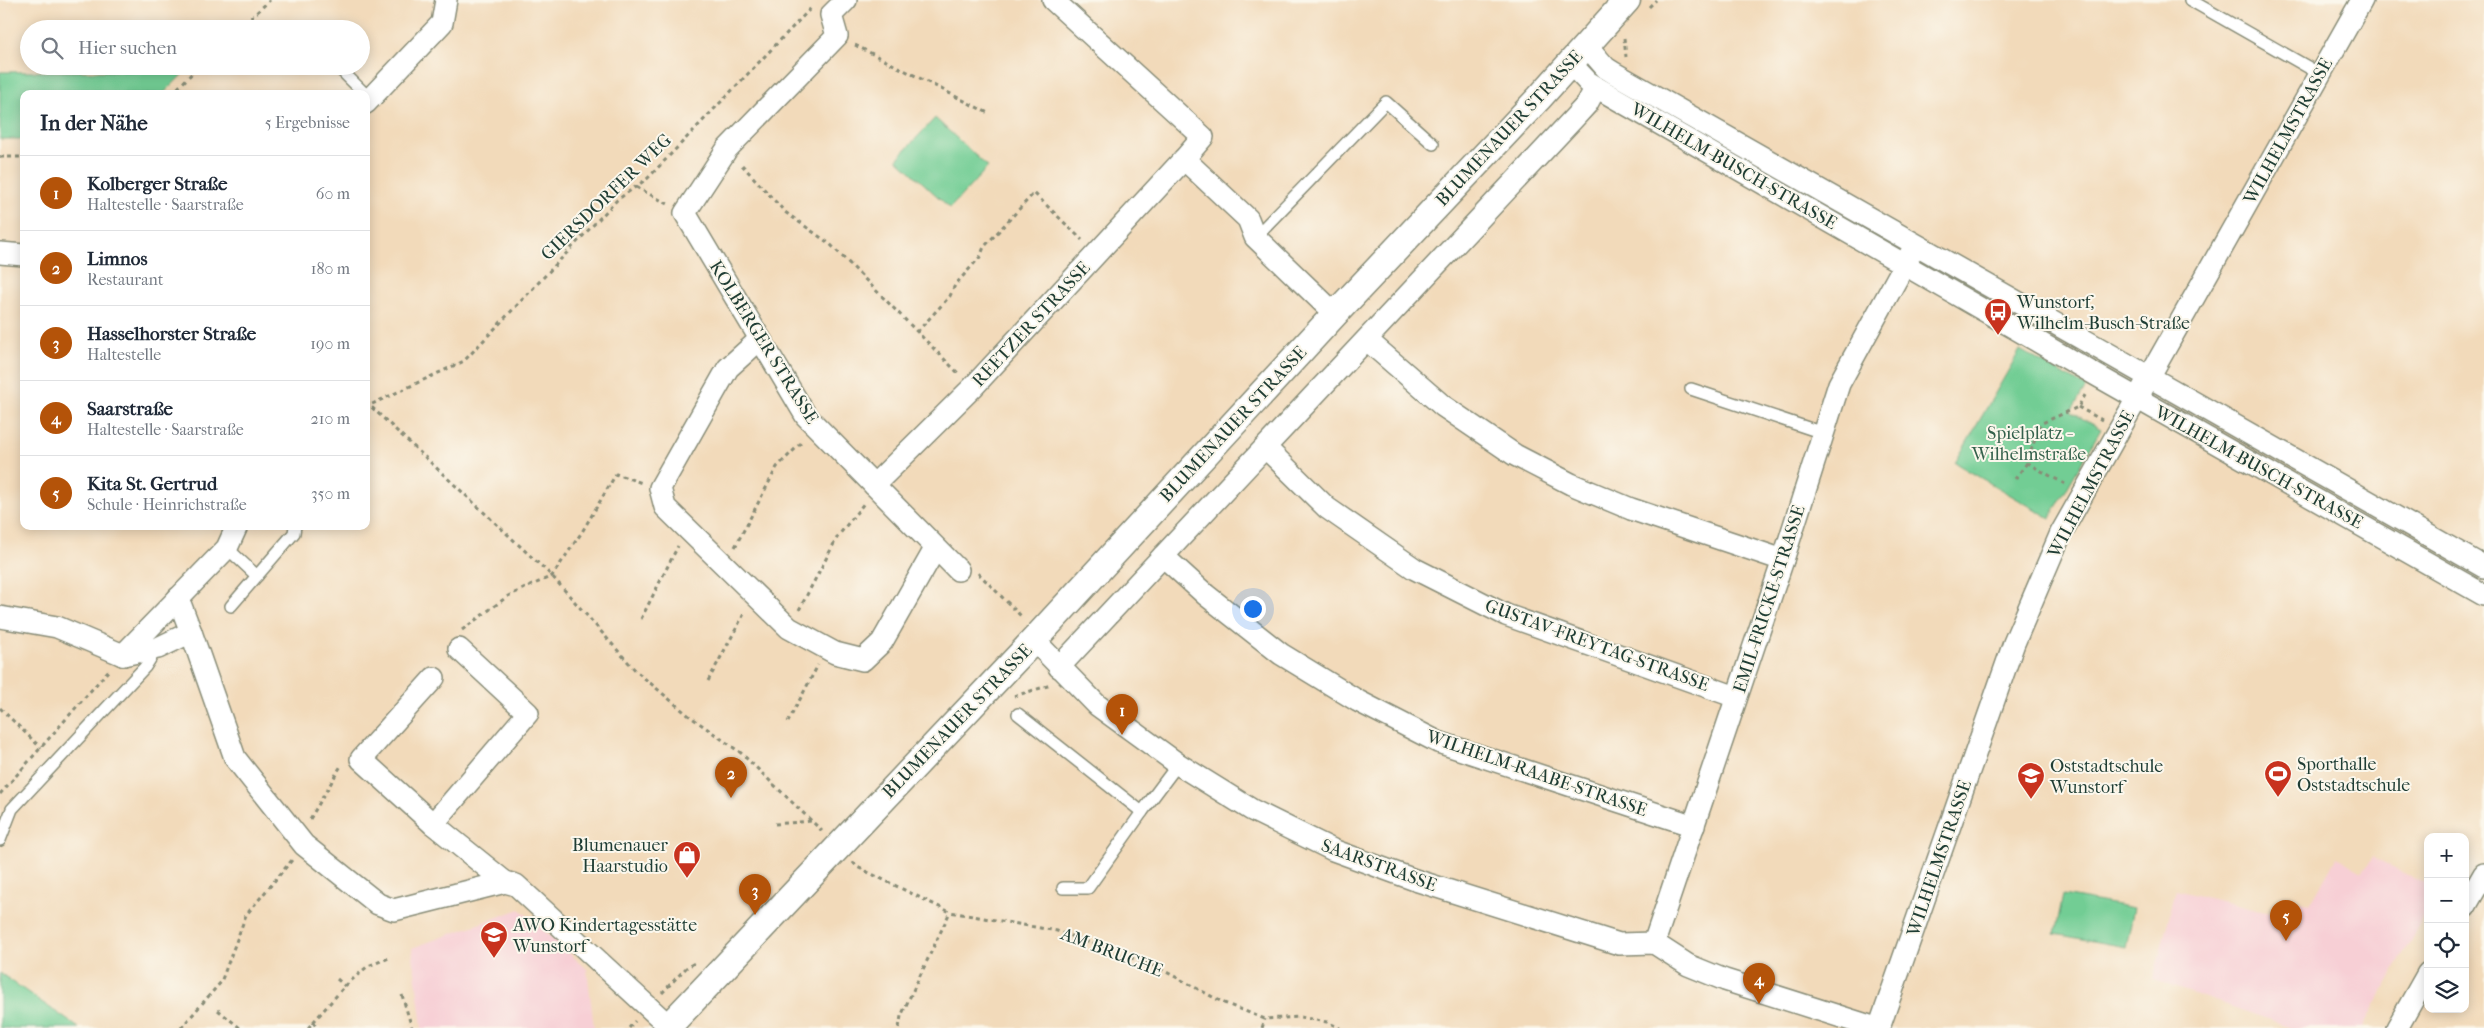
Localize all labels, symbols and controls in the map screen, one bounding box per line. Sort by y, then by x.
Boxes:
search box [20,20,370,75]
icon: search [38,34,66,62]
text: Hier suchen [78,37,177,59]
street label: BLUMENAUER STRASSE [1432,46,1587,211]
street label: WILHELMSTRASSE [2239,55,2337,209]
street label: WILHELM-BUSCH-STRASSE [1626,98,1840,234]
text: In der Nähe [40,111,148,135]
text: 5 Ergebnisse [265,113,350,132]
street label: GIERSDORFER WEG [537,130,676,265]
text: Kolberger Straße [87,173,227,195]
text: 1 [53,184,59,203]
text: 60 m [316,184,350,203]
text: Haltestelle · Saarstraße [87,195,244,214]
text: Limnos [87,248,147,270]
street label: KOLBERGER STRASSE [705,257,822,428]
street label: REETZER STRASSE [968,258,1095,391]
text: 2 [52,259,60,278]
text: 180 m [311,259,350,278]
text: Restaurant [87,270,163,289]
place label: Wunstorf, Wilhelm-Busch-Straße [2016,292,2190,334]
bus stop icon: Wunstorf, Wilhelm-Busch-Straße [1983,297,2013,336]
text: Hasselhorster Straße [87,323,256,345]
text: 3 [53,334,59,353]
text: 190 m [310,334,350,353]
street label: BLUMENAUER STRASSE [1156,342,1311,507]
text: Haltestelle [87,345,161,364]
text: Saarstraße [87,398,173,420]
street label: WILHELM-BUSCH-STRASSE [2150,401,2366,533]
street label: WILHELMSTRASSE [2043,407,2139,562]
text: 4 [51,409,61,428]
text: 210 m [311,409,350,428]
text: Haltestelle · Saarstraße [87,420,244,439]
park label: Spielplatz - Wilhelmstraße [1971,423,2086,465]
text: Kita St. Gertrud [87,473,217,495]
text: 5 [53,484,59,503]
text: 350 m [311,484,350,503]
text: Schule · Heinrichstraße [87,495,247,514]
street label: EMIL-FRICKE-STRASSE [1729,503,1810,696]
street label: GUSTAV-FREYTAG-STRASSE [1482,595,1712,696]
your location [1240,596,1266,622]
street label: BLUMENAUER STRASSE [878,640,1036,803]
pin: 1 [1106,694,1138,735]
street label: WILHELM-RAABE-STRASSE [1423,725,1650,821]
place label: Sporthalle Oststadtschule [2297,754,2410,796]
place label: Oststadtschule Wunstorf [2049,756,2163,798]
pin: 2 [715,757,747,798]
sports icon: Sporthalle Oststadtschule [2263,759,2293,798]
school or university icon: Oststadtschule Wunstorf [2016,761,2046,800]
street label: WILHELMSTRASSE [1903,777,1976,940]
map controls [2424,833,2469,1013]
button: + [2424,833,2469,878]
place label: Blumenauer Haarstudio [572,835,668,877]
street label: SAARSTRASSE [1318,835,1439,896]
shop icon: Blumenauer Haarstudio [672,840,702,879]
pin: 3 [739,874,771,915]
button: − [2424,878,2469,923]
pin: 5 [2270,900,2302,941]
place label: AWO Kindertagesstätte Wunstorf [512,915,697,957]
school or university icon: AWO Kindertagesstätte Wunstorf [479,920,509,959]
street label: AM BRUCHE [1057,923,1166,981]
button: locate [2424,923,2469,968]
pin: 4 [1743,963,1775,1004]
button: layers [2424,968,2469,1013]

